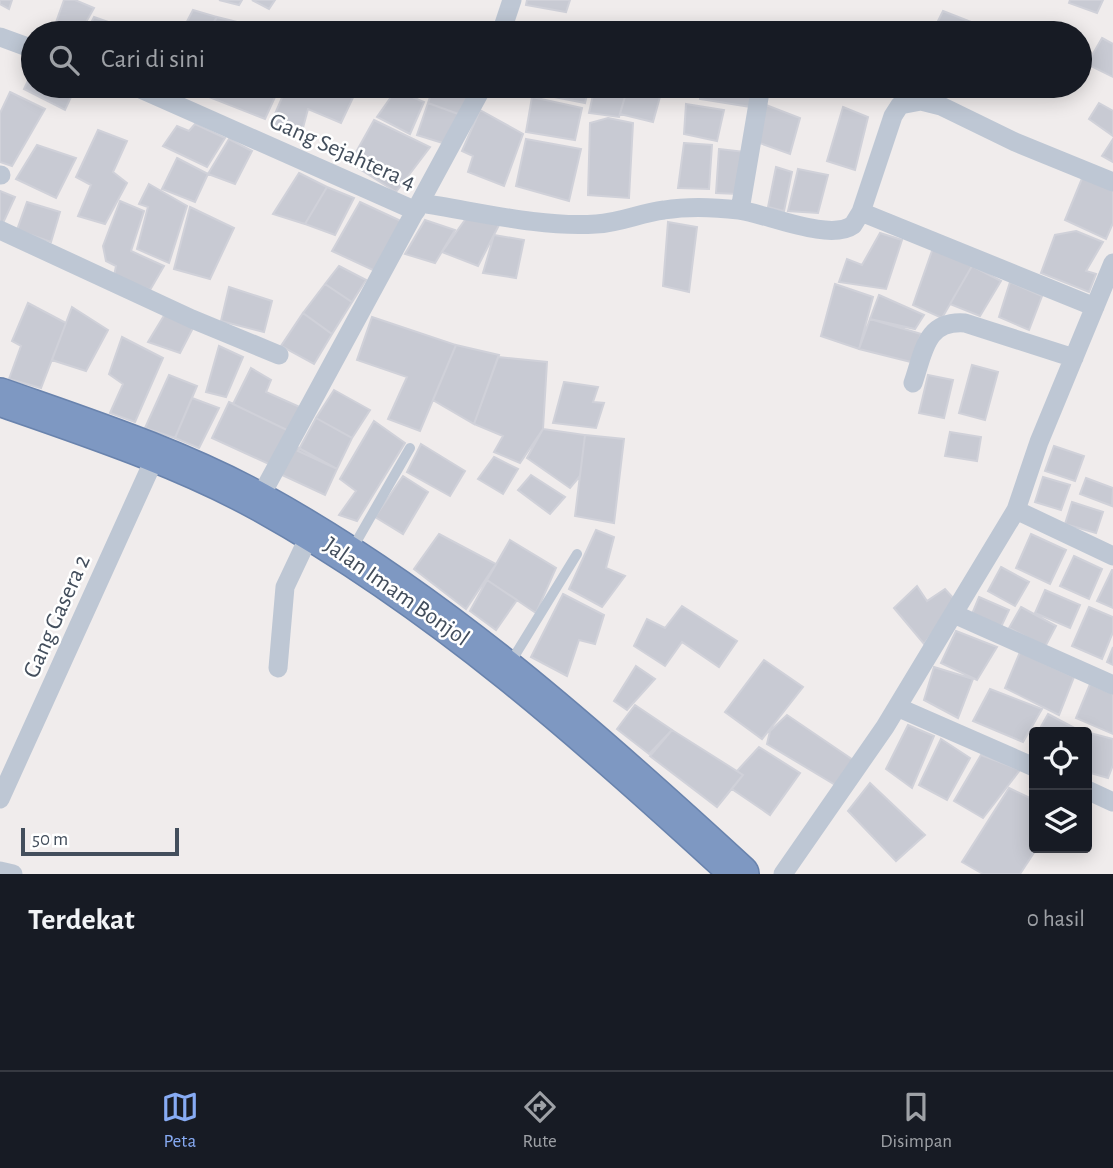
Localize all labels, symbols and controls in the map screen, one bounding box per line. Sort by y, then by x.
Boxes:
search box [21,21,1092,98]
icon: search [45,41,83,79]
text: Cari di sini [101,46,205,72]
street label: Gang Sejahtera 4 [266,109,419,195]
street label: Jalan Imam Bonjol [319,533,473,651]
street label: Gang Gasera 2 [19,551,95,681]
map controls [1029,727,1092,853]
button: locate [1029,727,1092,790]
button: layers [1029,790,1092,853]
scale bar [21,825,178,857]
text: 50 m [32,830,68,849]
text: Terdekat [28,905,135,935]
text: 0 hasil [1027,908,1085,931]
tab: Peta [161,1088,199,1153]
tab: Rute [521,1088,559,1153]
tab: Disimpan [880,1088,952,1153]

